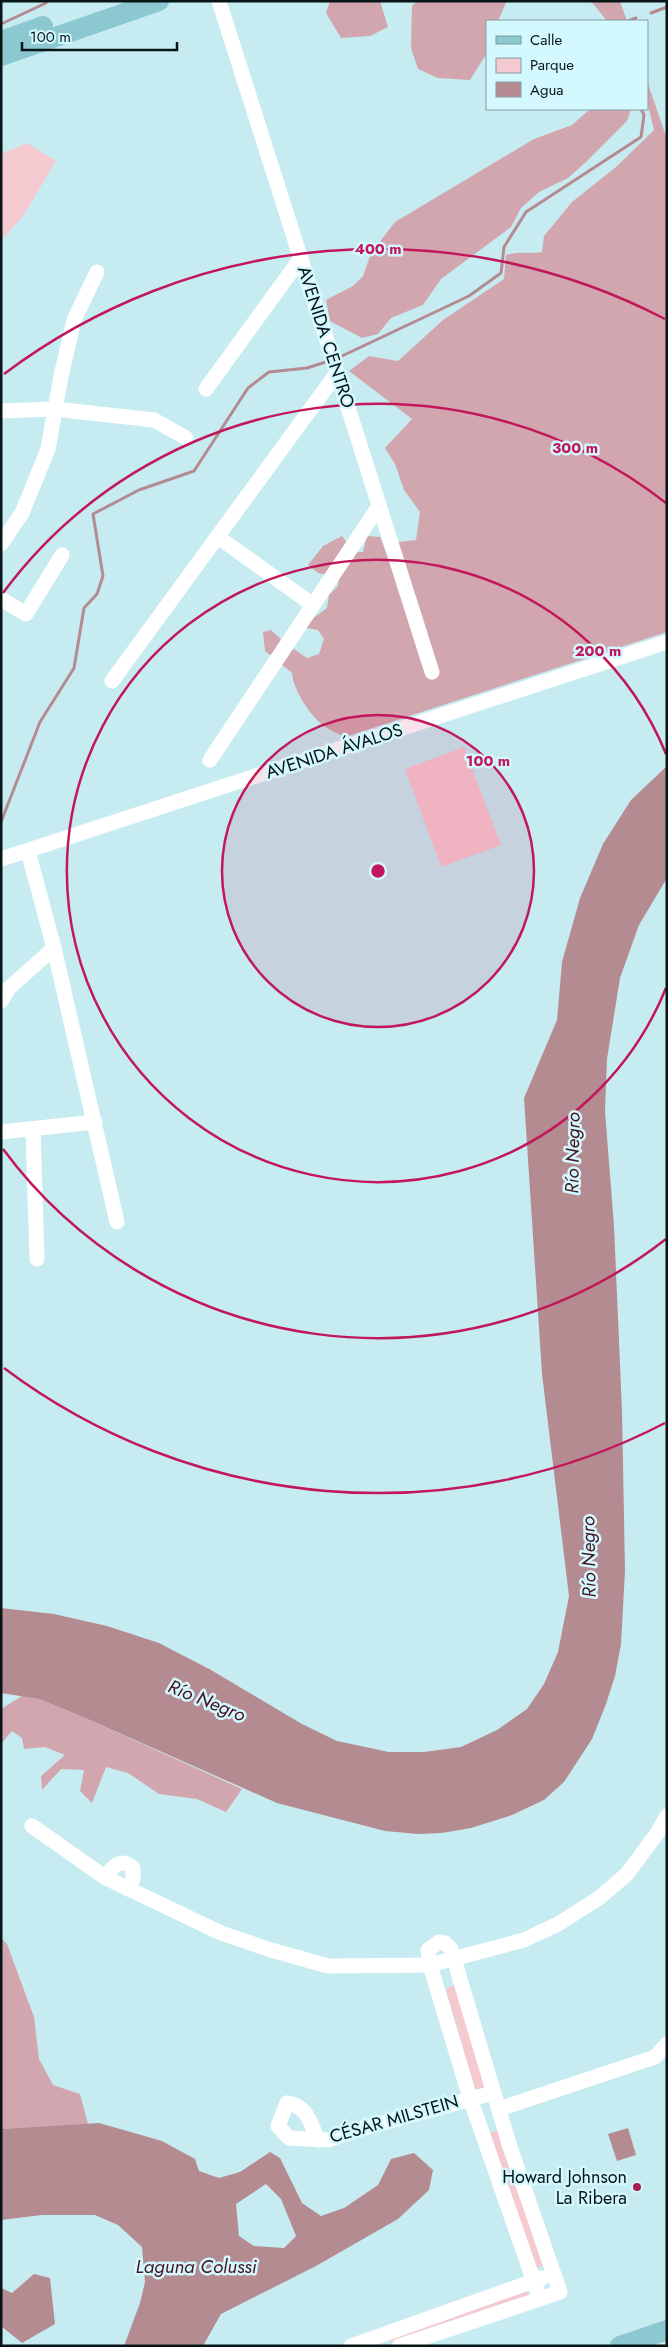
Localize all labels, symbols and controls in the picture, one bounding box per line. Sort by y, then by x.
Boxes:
scale bar [22,20,178,52]
legend [486,20,648,110]
text: 100 m [30,26,71,48]
text: Calle [530,29,562,51]
text: Parque [530,54,574,76]
text: Agua [530,79,564,101]
text: 400 m [354,238,402,260]
street label: AVENIDA CENTRO [291,263,361,411]
text: 300 m [552,437,598,459]
text: 200 m [575,640,621,662]
street label: AVENIDA ÁVALOS [262,717,406,785]
text: 100 m [466,750,510,772]
centre of rings [369,862,387,880]
water label: Río Negro [558,1112,587,1194]
water label: Río Negro [574,1516,603,1598]
water label: Río Negro [164,1673,250,1728]
street label: CÉSAR MILSTEIN [326,2088,462,2150]
place label: Howard Johnson La Ribera [502,2164,627,2211]
marker: Howard Johnson La Ribera [631,2181,643,2193]
water label: Laguna Colussi [135,2253,258,2280]

